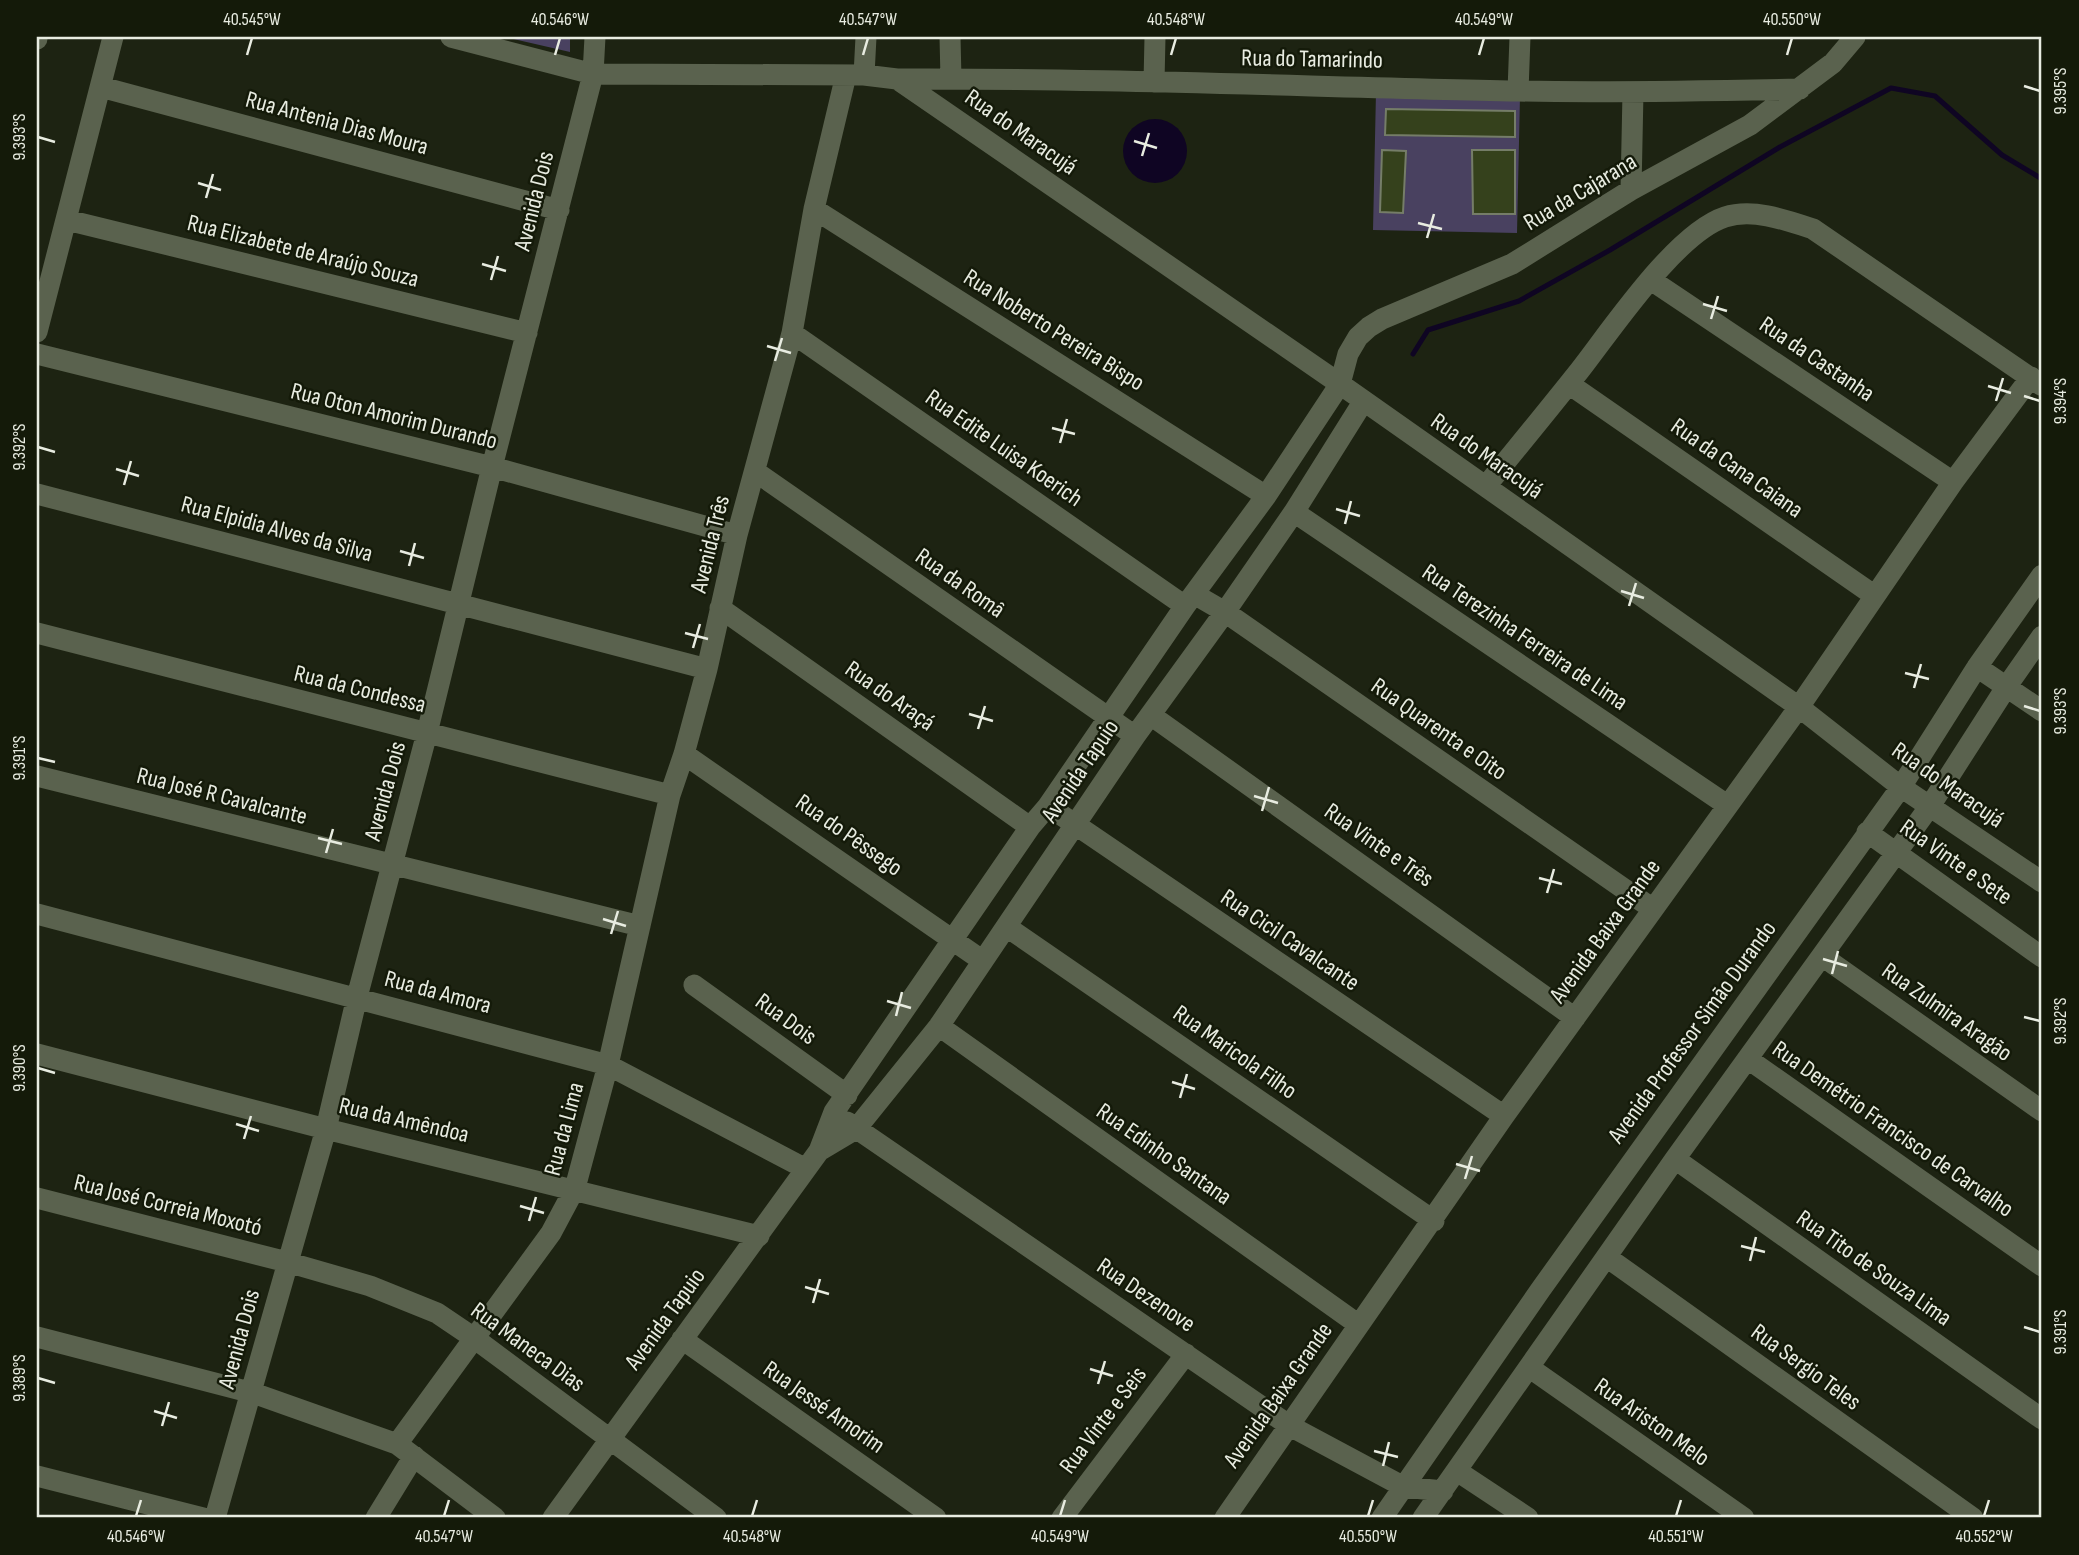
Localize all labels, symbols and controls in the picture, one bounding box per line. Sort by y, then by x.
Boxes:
text: 40.545°W [223,9,281,30]
text: 40.546°W [531,9,589,30]
text: 40.547°W [839,9,897,30]
text: 40.548°W [1147,9,1205,30]
text: 40.549°W [1455,9,1513,30]
text: 40.550°W [1763,9,1821,30]
street label: Rua do Tamarindo [1241,43,1383,75]
text: 9.395°S [2050,67,2071,114]
street label: Rua do Maracujá [959,83,1083,181]
street label: Rua Antenia Dias Moura [243,85,431,161]
text: 9.393°S [9,113,30,161]
street label: Rua da Cajarana [1518,147,1642,237]
street label: Avenida Dois [507,148,560,255]
street label: Rua Elizabete de Araújo Souza [184,208,422,294]
street label: Rua Noberto Pereira Bispo [958,263,1150,397]
street label: Rua da Castanha [1754,310,1880,408]
street label: Rua Oton Amorim Durando [288,376,500,456]
text: 9.394°S [2050,378,2071,424]
street label: Rua Edite Luisa Koerich [920,383,1088,513]
street label: Rua do Maracujá [1425,407,1549,505]
street label: Rua da Cana Caiana [1665,412,1809,524]
text: 9.392°S [9,423,30,470]
street label: Rua Elpidia Alves da Silva [178,489,376,569]
street label: Avenida Três [684,492,736,597]
street label: Rua da Româ [910,542,1010,624]
street label: Rua Terezinha Ferreira de Lima [1417,557,1633,717]
street label: Rua do Araçá [840,655,940,737]
street label: Rua da Condessa [291,659,429,719]
street label: Rua Quarenta e Oito [1366,672,1512,786]
text: 9.393°S [2050,687,2071,735]
street label: Avenida Tapuio [1034,714,1125,829]
text: 9.391°S [9,735,30,781]
street label: Rua do Maracujá [1886,736,2010,834]
street label: Avenida Dois [358,738,412,845]
street label: Rua José R Cavalcante [134,761,310,831]
street label: Rua do Pêssego [790,788,908,882]
street label: Rua Vinte e Três [1319,797,1439,893]
street label: Rua Vinte e Sete [1894,813,2018,911]
street label: Avenida Baixa Grande [1543,854,1667,1009]
street label: Rua Cicil Cavalcante [1215,883,1365,997]
street label: Avenida Professor Simão Durando [1601,915,1782,1150]
street label: Rua Zulmira Aragão [1876,956,2018,1068]
street label: Rua da Amora [382,964,494,1020]
street label: Rua Dois [750,987,822,1051]
text: 9.392°S [2050,997,2071,1044]
street label: Rua Maricola Filho [1167,999,1303,1105]
street label: Rua Demétrio Francisco de Carvalho [1767,1035,2019,1223]
text: 9.390°S [9,1044,30,1092]
street label: Rua da Lima [538,1079,590,1179]
street label: Rua da Amêndoa [336,1091,472,1149]
street label: Rua Edinho Santana [1091,1097,1237,1211]
street label: Rua José Correia Moxotó [71,1168,265,1242]
street label: Rua Tito de Souza Lima [1791,1204,1957,1332]
street label: Rua Dezenove [1091,1252,1201,1338]
street label: Avenida Tapuio [618,1263,712,1376]
street label: Avenida Dois [212,1286,266,1393]
street label: Rua Maneca Dias [465,1296,591,1398]
text: 9.391°S [2050,1309,2071,1355]
street label: Avenida Baixa Grande [1217,1317,1339,1474]
street label: Rua Sergio Teles [1745,1317,1867,1417]
text: 9.389°S [9,1354,30,1402]
street label: Rua Jessé Amorim [758,1354,890,1460]
street label: Rua Vinte e Seis [1053,1361,1153,1479]
street label: Rua Ariston Melo [1589,1372,1715,1472]
text: 40.546°W [107,1526,165,1547]
text: 40.547°W [415,1526,473,1547]
text: 40.548°W [723,1526,781,1547]
text: 40.549°W [1031,1526,1089,1547]
text: 40.550°W [1339,1526,1397,1547]
text: 40.551°W [1648,1526,1704,1547]
text: 40.552°W [1955,1526,2013,1547]

